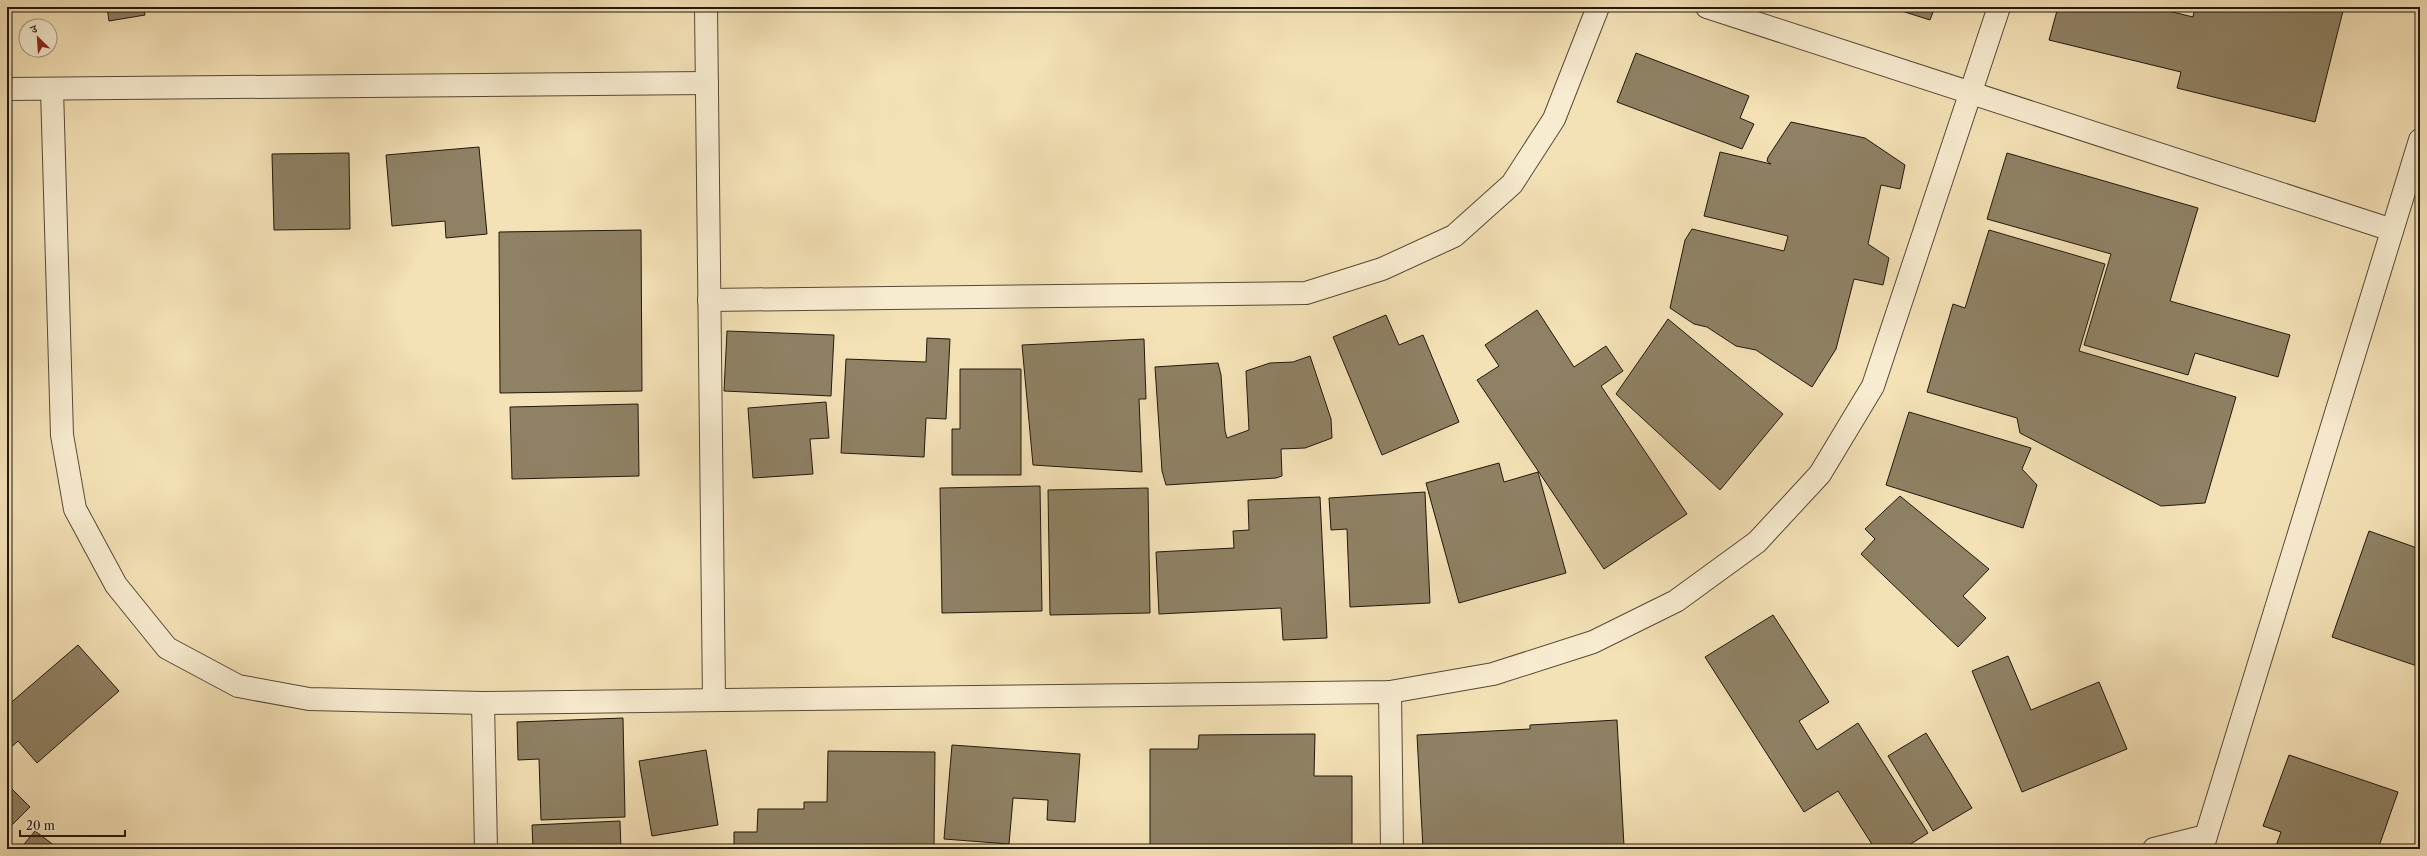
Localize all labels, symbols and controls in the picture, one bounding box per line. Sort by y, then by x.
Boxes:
north arrow [18,18,58,58]
text: उ [27,21,41,37]
scale bar [20,812,125,838]
text: 20 m [26,818,55,833]

